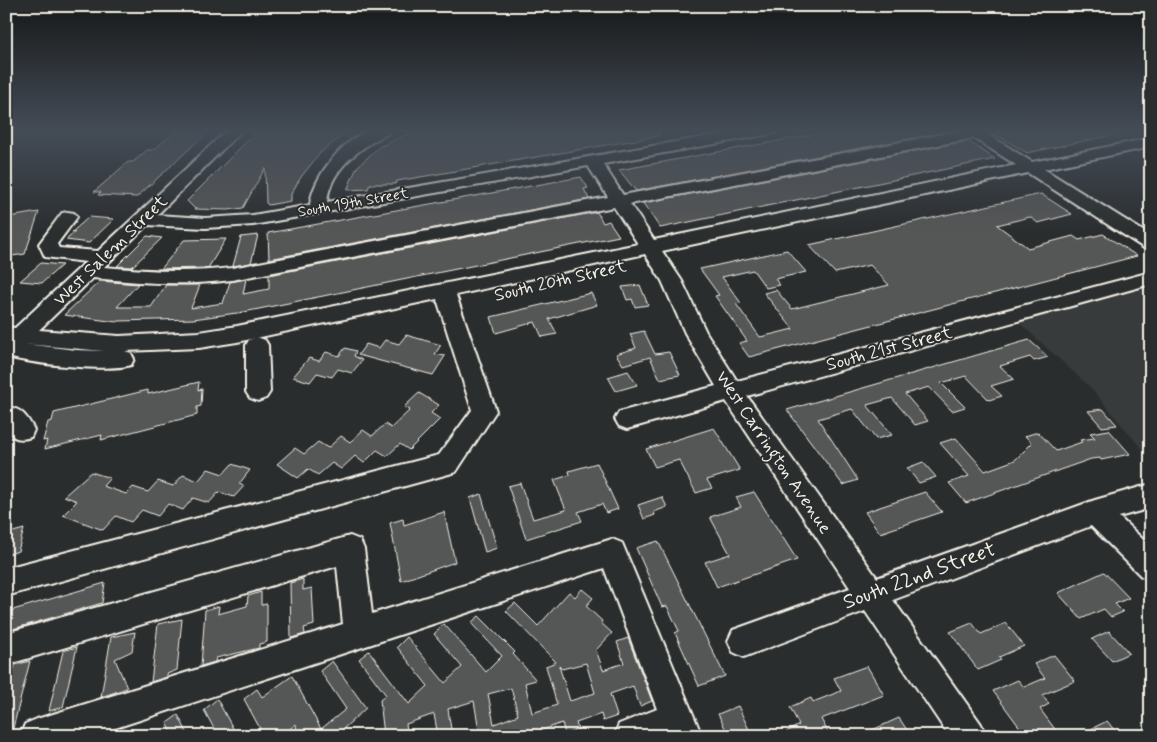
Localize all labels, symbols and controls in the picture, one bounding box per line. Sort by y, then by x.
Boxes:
street label: South 19th Street [296,183,410,223]
street label: West Salem Street [48,190,173,311]
street label: South 20th Street [492,254,629,308]
street label: South 21st Street [824,321,955,377]
street label: West Carrington Avenue [708,366,837,540]
street label: South 22nd Street [839,535,1000,617]

